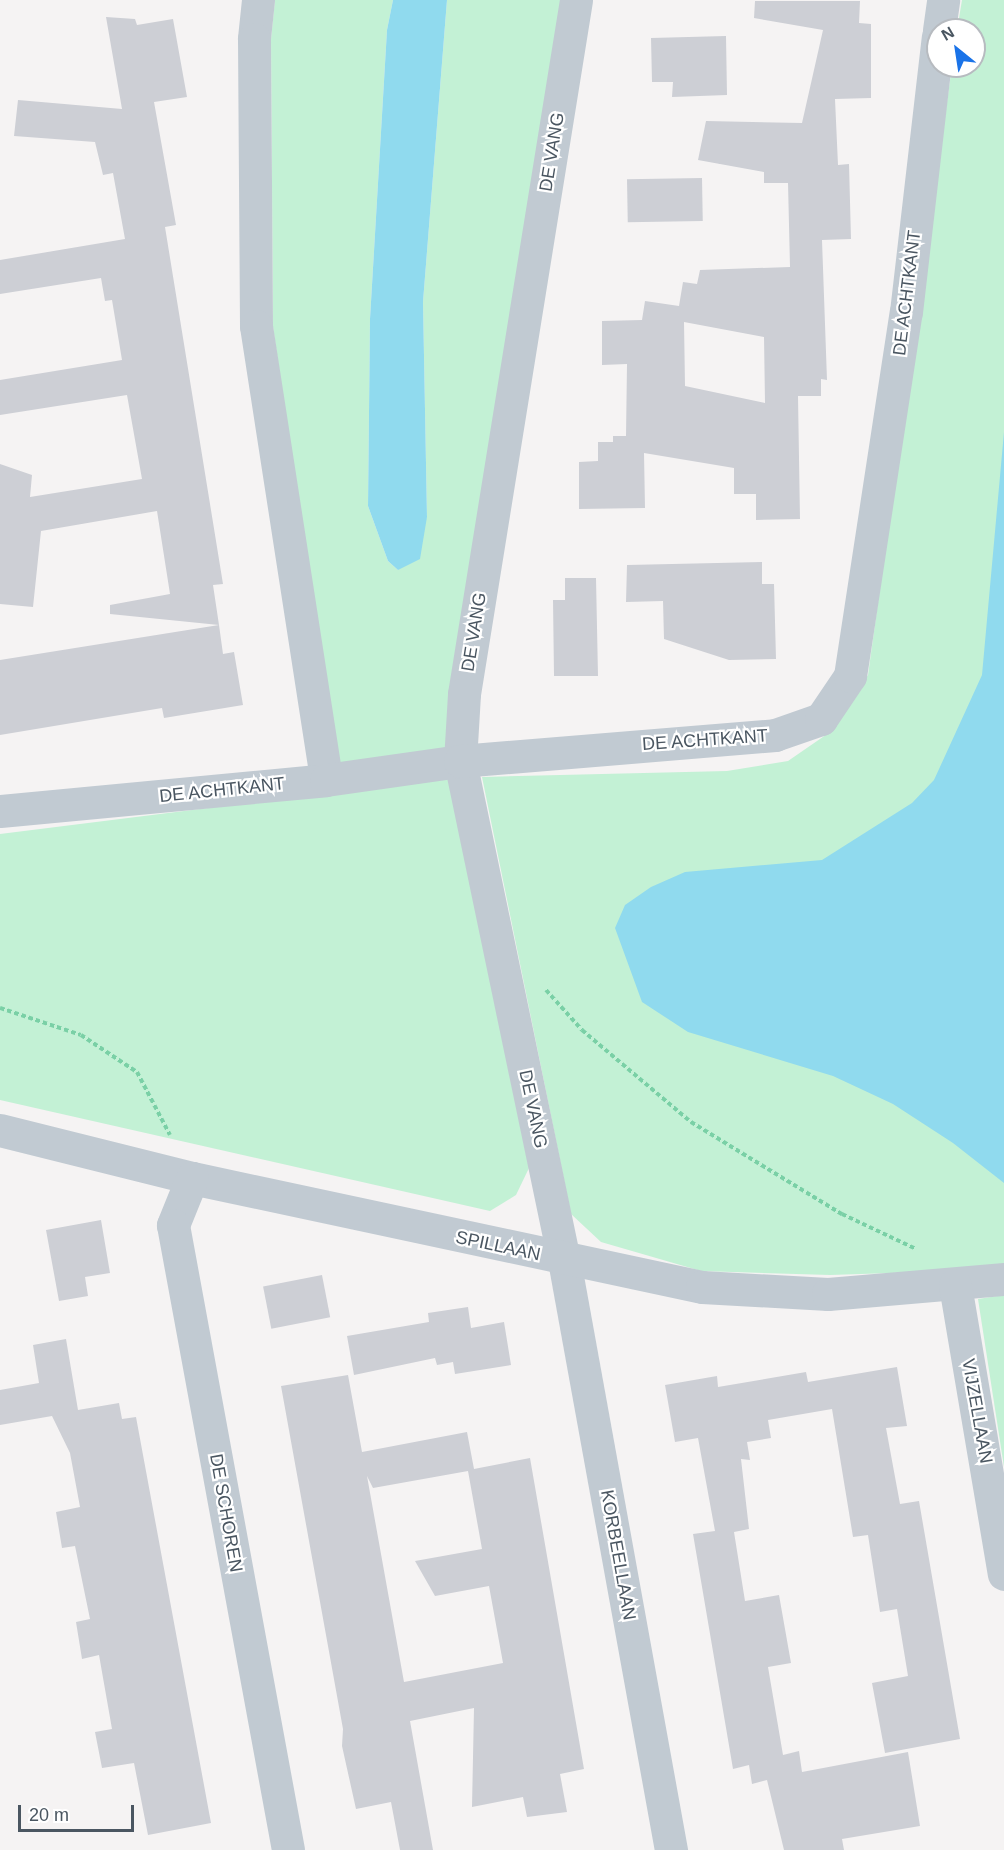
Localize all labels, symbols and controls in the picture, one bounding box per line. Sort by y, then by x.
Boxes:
north arrow [926,18,986,78]
text: N [938,23,957,44]
street label: DE VANG [535,111,569,193]
street label: DE ACHTKANT [889,229,925,357]
street label: DE VANG [457,591,491,673]
street label: DE ACHTKANT [641,725,769,755]
street label: DE ACHTKANT [158,773,286,807]
street label: DE VANG [514,1068,552,1150]
street label: SPILLAAN [454,1226,542,1266]
street label: VIJZELLAAN [957,1357,997,1465]
street label: DE SCHOREN [205,1452,247,1574]
street label: KORBEELLAAN [596,1488,640,1622]
scale bar [21,1793,136,1831]
text: 20 m [29,1805,69,1825]

